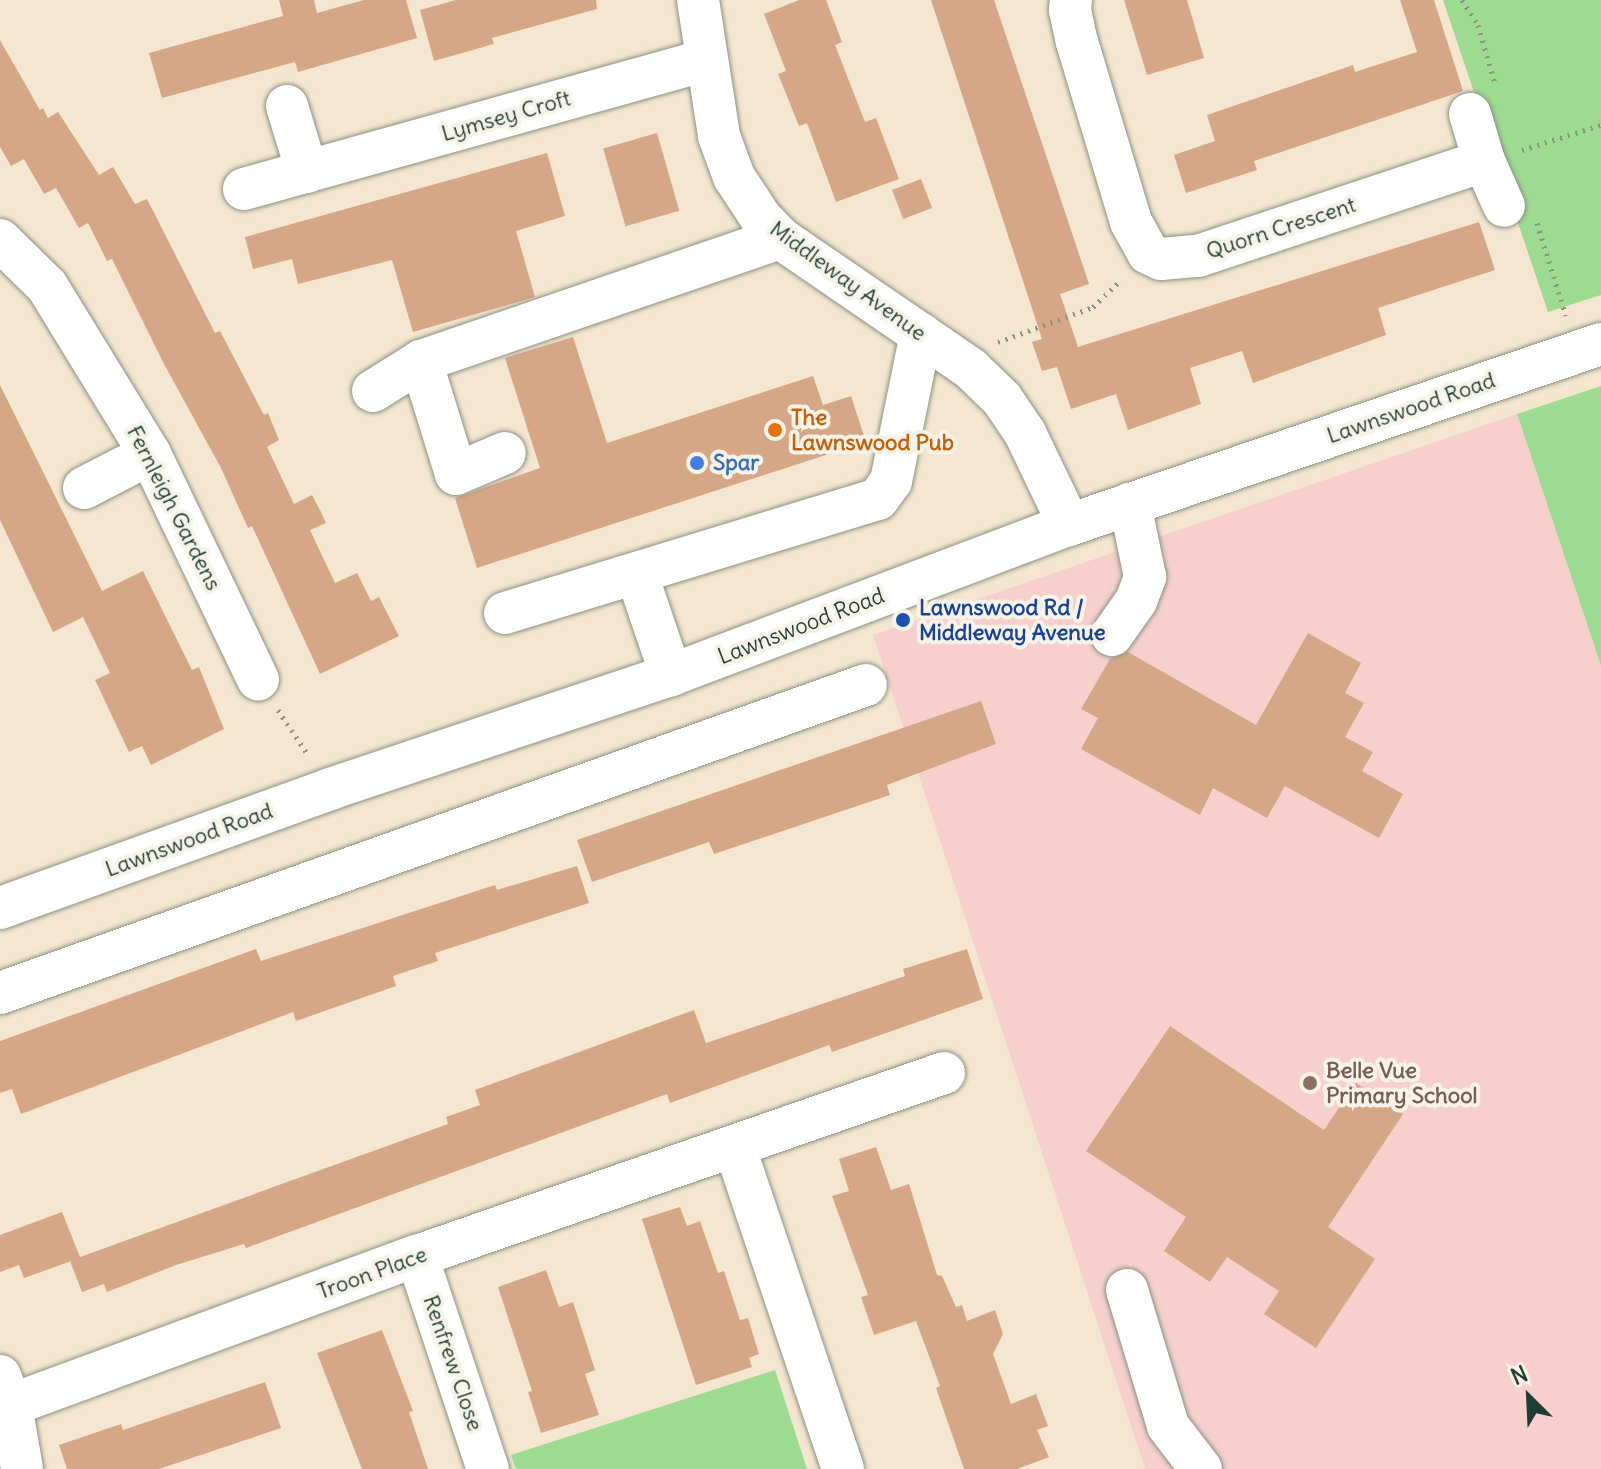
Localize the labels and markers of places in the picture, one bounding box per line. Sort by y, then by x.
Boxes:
place label: The Lawnswood Pub [791,404,954,456]
marker: The Lawnswood Pub [766,421,784,439]
place label: Spar [713,450,759,476]
marker: Spar [688,454,706,472]
place label: Lawnswood Rd / Middleway Avenue [919,594,1106,646]
marker: Lawnswood Rd / Middleway Avenue [894,611,912,629]
place label: Belle Vue Primary School [1326,1057,1477,1108]
marker: Belle Vue Primary School [1301,1074,1319,1092]

